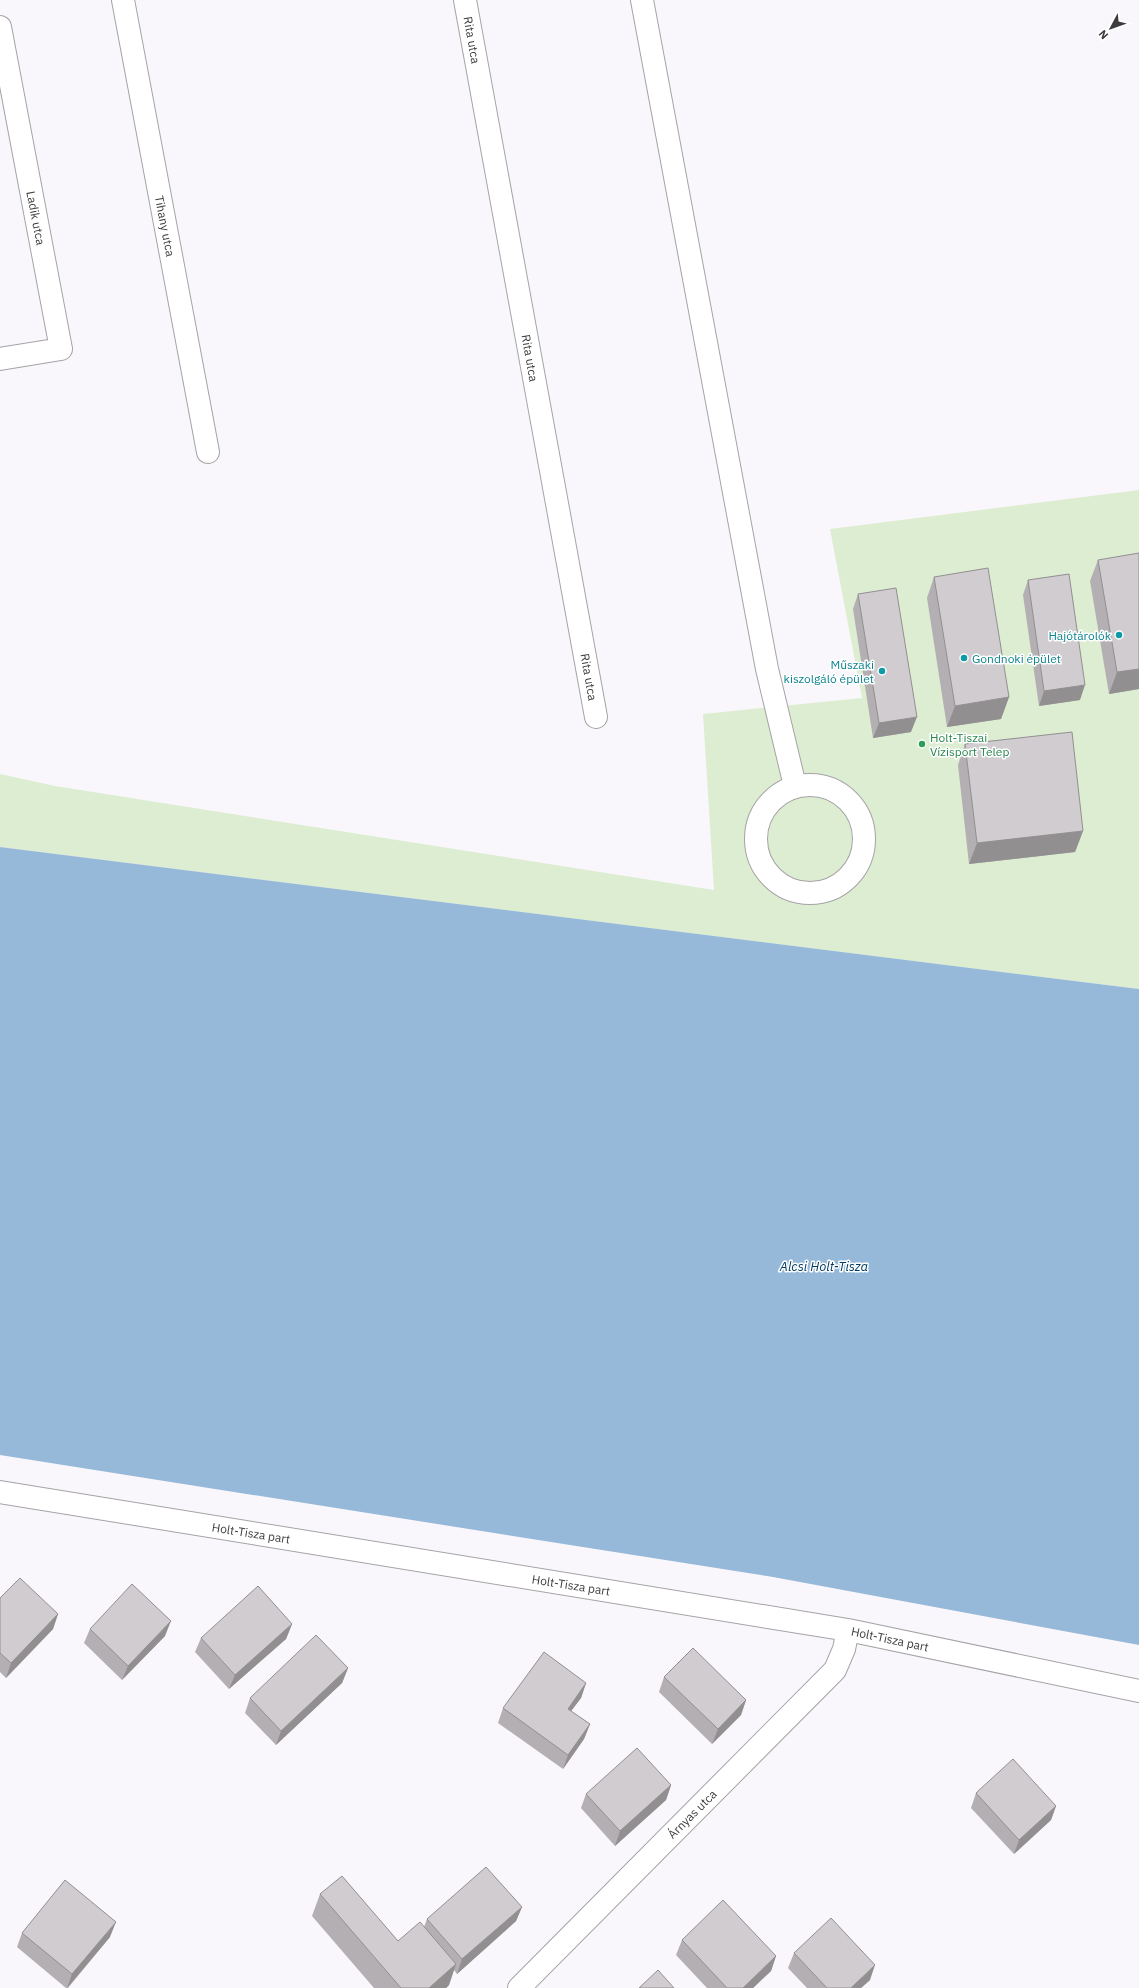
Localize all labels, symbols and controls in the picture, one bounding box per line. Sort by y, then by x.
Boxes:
north arrow [1091,8,1131,48]
street label: Rita utca [460,15,484,65]
text: N [1096,27,1111,42]
street label: Ladik utca [23,190,49,247]
street label: Tihany utca [152,194,178,258]
street label: Rita utca [518,333,542,383]
place label: Hajótárolók [1048,628,1112,643]
marker: Hajótárolók [1114,630,1124,640]
place label: Gondnoki épület [972,651,1061,666]
street label: Rita utca [577,652,601,702]
marker: Gondnoki épület [959,653,969,663]
place label: Műszaki kiszolgáló épület [784,657,874,686]
marker: Műszaki kiszolgáló épület [877,666,887,676]
place label: Holt-Tiszai Vízisport Telep [930,730,1009,759]
marker: Holt-Tiszai Vízisport Telep [917,739,927,749]
water label: Alcsi Holt-Tisza [779,1258,868,1275]
street label: Holt-Tisza part [211,1519,291,1547]
street label: Holt-Tisza part [531,1571,611,1599]
street label: Holt-Tisza part [850,1623,930,1655]
street label: Árnyas utca [664,1786,720,1842]

